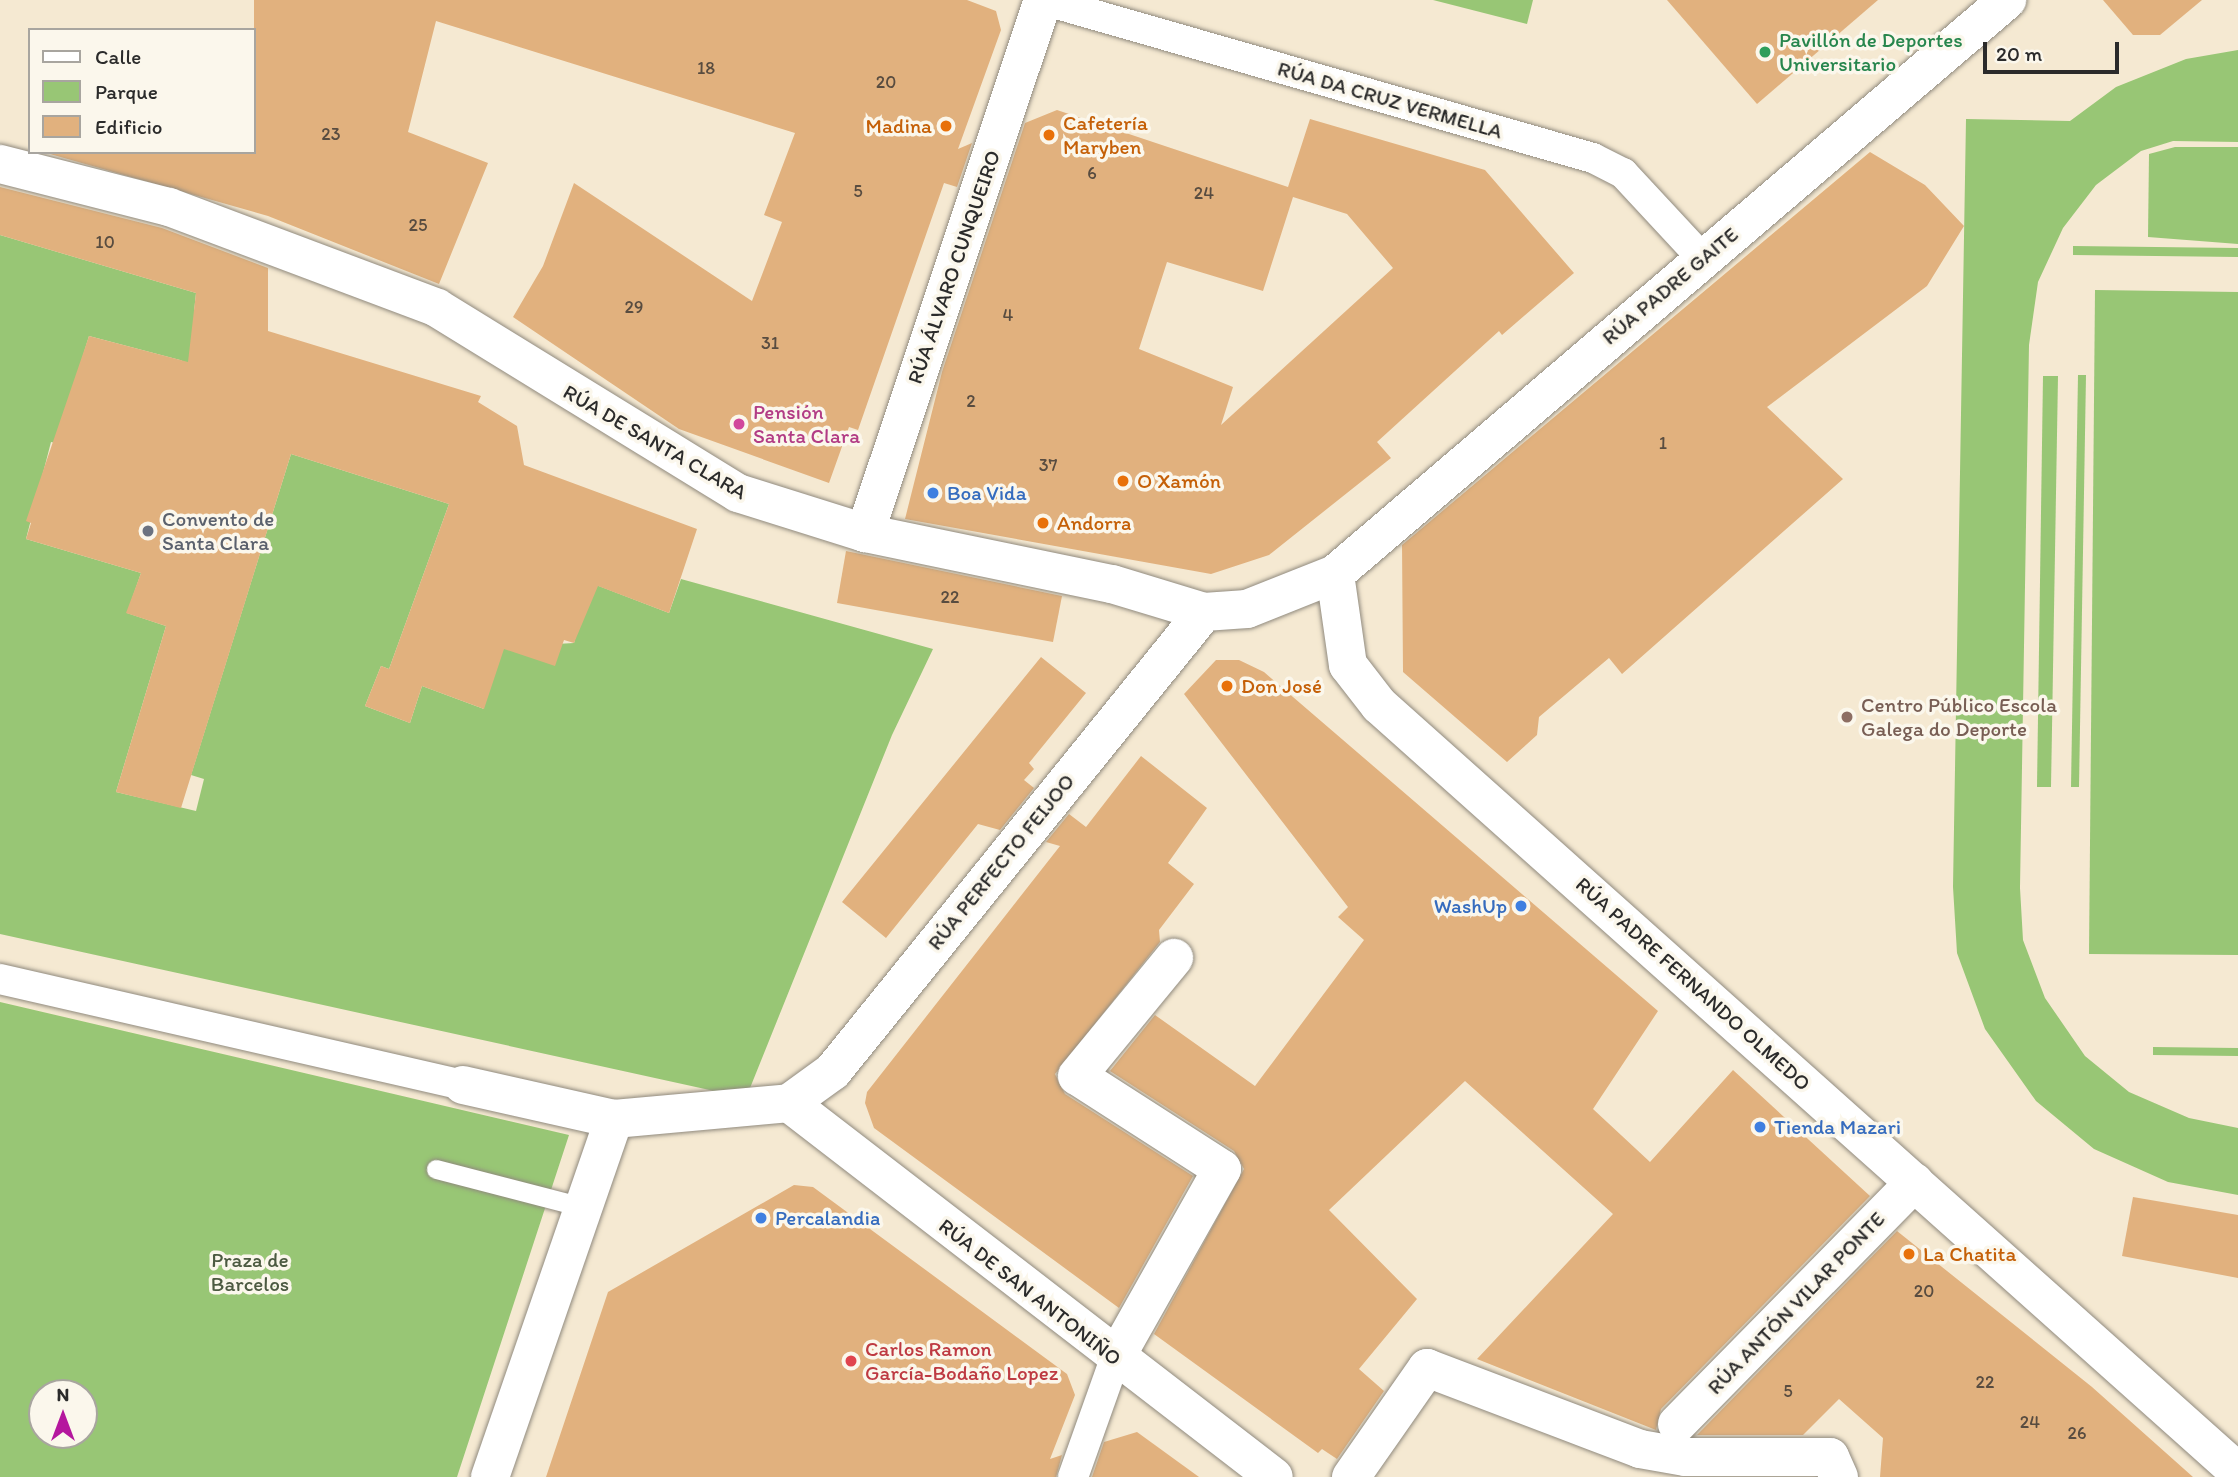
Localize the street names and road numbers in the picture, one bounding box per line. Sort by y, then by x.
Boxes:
street label: RÚA DA CRUZ VERMELLA [1274,56,1506,144]
street label: RÚA ÁLVARO CUNQUEIRO [902,147,1006,387]
street label: RÚA PADRE GAITE [1597,222,1743,350]
street label: RÚA DE SANTA CLARA [559,379,751,505]
street label: RÚA PERFECTO FEIJOO [923,770,1079,954]
street label: RÚA PADRE FERNANDO OLMEDO [1571,872,1815,1096]
street label: RÚA ANTÓN VILAR PONTE [1702,1206,1890,1400]
street label: RÚA DE SAN ANTONIÑO [934,1213,1126,1371]

